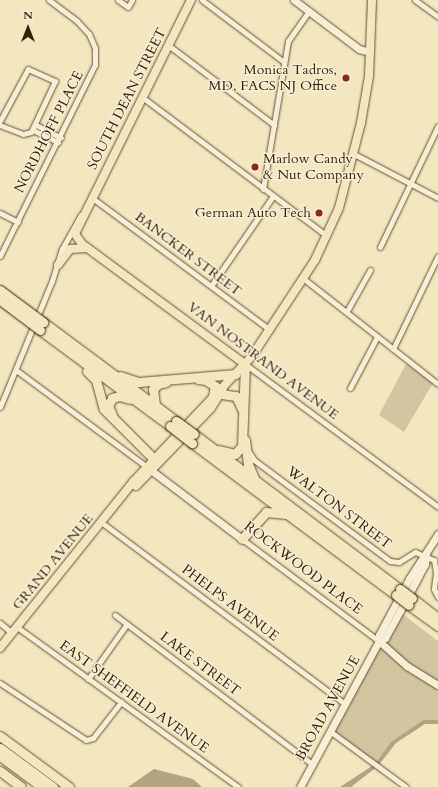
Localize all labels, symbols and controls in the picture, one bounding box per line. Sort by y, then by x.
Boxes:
north arrow [8,8,48,48]
text: N [23,8,33,23]
street label: SOUTH DEAN STREET [84,25,170,173]
place label: Monica Tadros, MD, FACS NJ Office [208,62,337,94]
street label: NORDHOFF PLACE [11,68,87,196]
marker: Monica Tadros, MD, FACS NJ Office [340,72,352,84]
place label: Marlow Candy & Nut Company [263,151,364,184]
marker: Marlow Candy & Nut Company [250,162,260,172]
place label: German Auto Tech [195,205,311,221]
street label: BANCKER STREET [131,208,245,300]
marker: German Auto Tech [314,208,324,218]
street label: VAN NOSTRAND AVENUE [184,299,342,423]
street label: WALTON STREET [283,463,395,553]
street label: GRAND AVENUE [9,511,97,613]
street label: ROCKWOOD PLACE [241,518,365,618]
street label: PHELPS AVENUE [178,561,282,645]
street label: LAKE STREET [157,628,243,700]
street label: EAST SHEFFIELD AVENUE [56,637,212,757]
street label: BROAD AVENUE [292,653,364,763]

